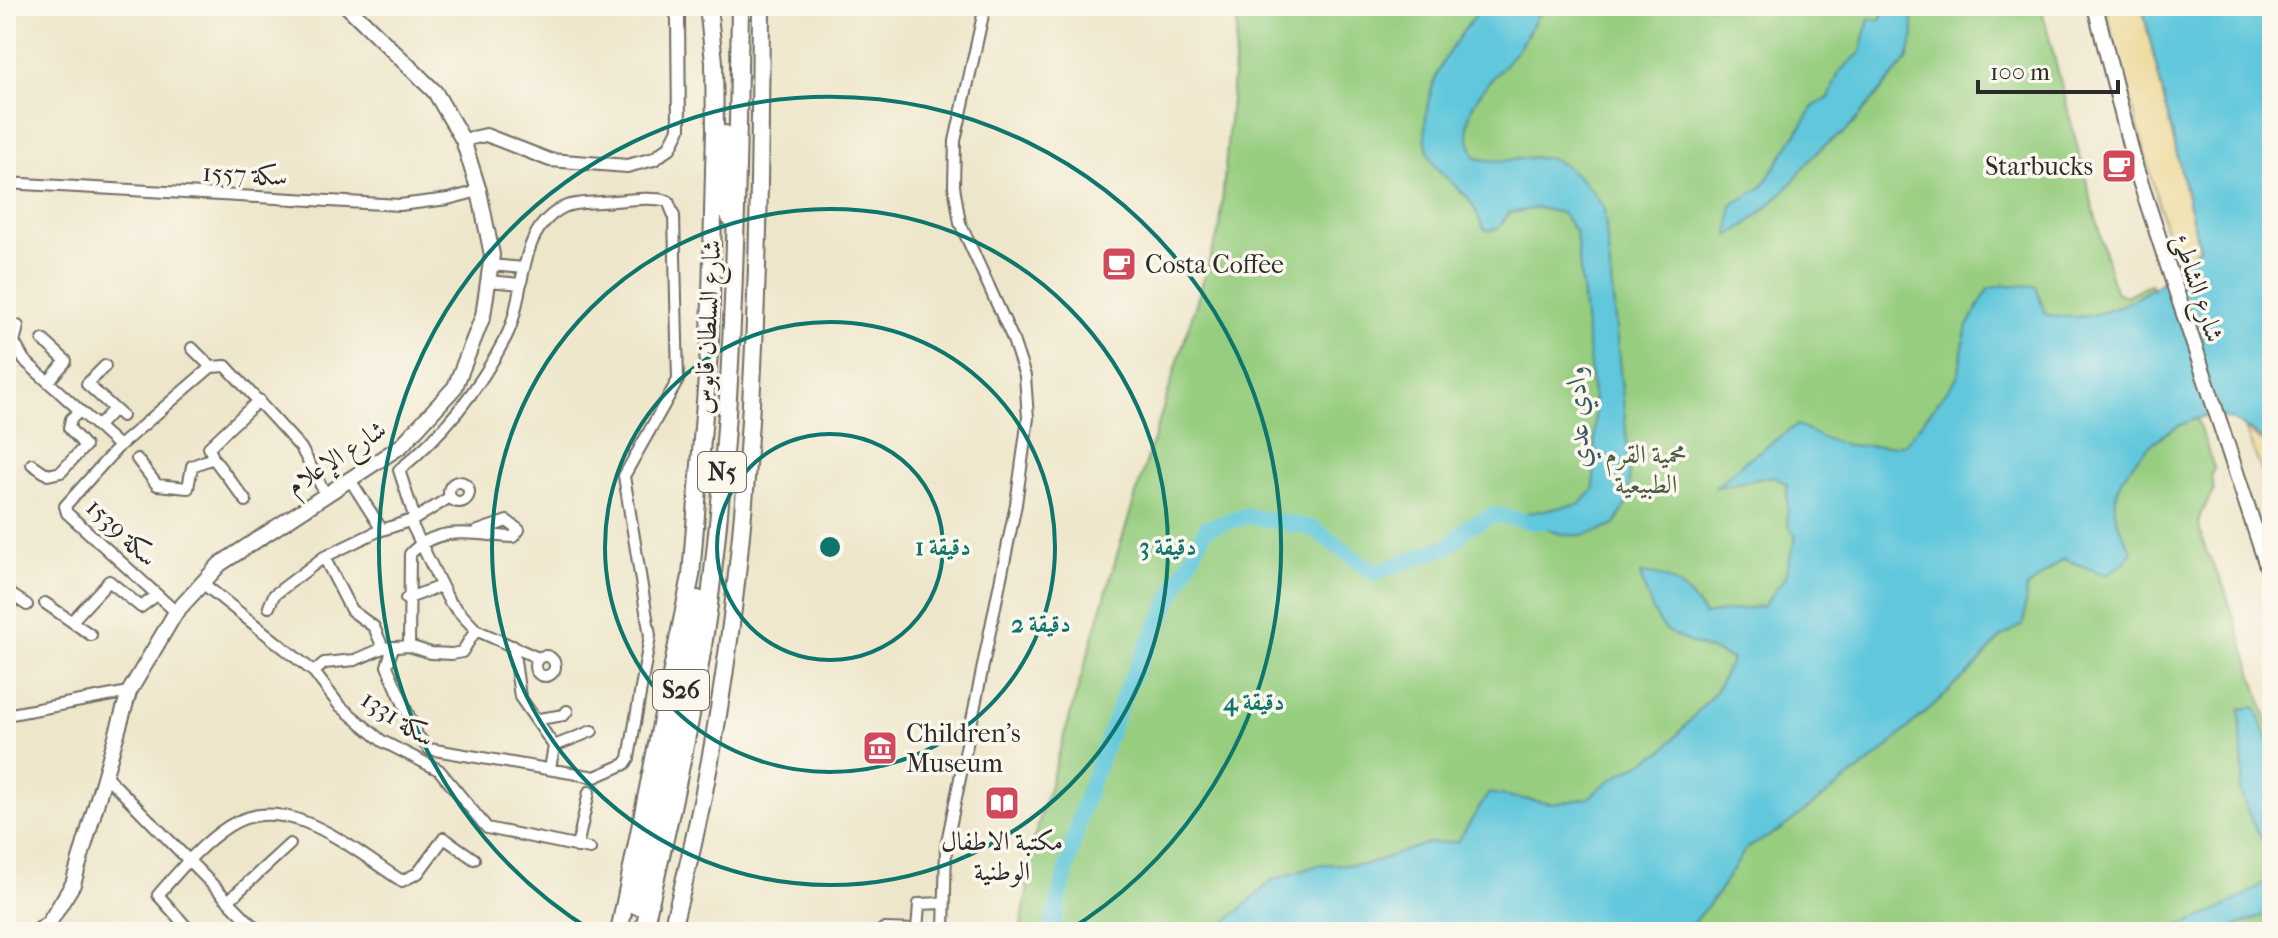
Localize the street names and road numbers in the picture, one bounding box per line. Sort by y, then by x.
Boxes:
street label: سكة 1557 [202,157,288,192]
street label: شارع الشاطئ [2161,230,2231,348]
street label: شارع السلطان قابوس [687,239,734,415]
street label: شارع الإعلام [280,414,396,507]
road number: N5 [698,452,746,492]
street label: سكة 1539 [80,492,164,573]
road number: S26 [653,670,709,710]
street label: سكة 1331 [355,683,440,753]

